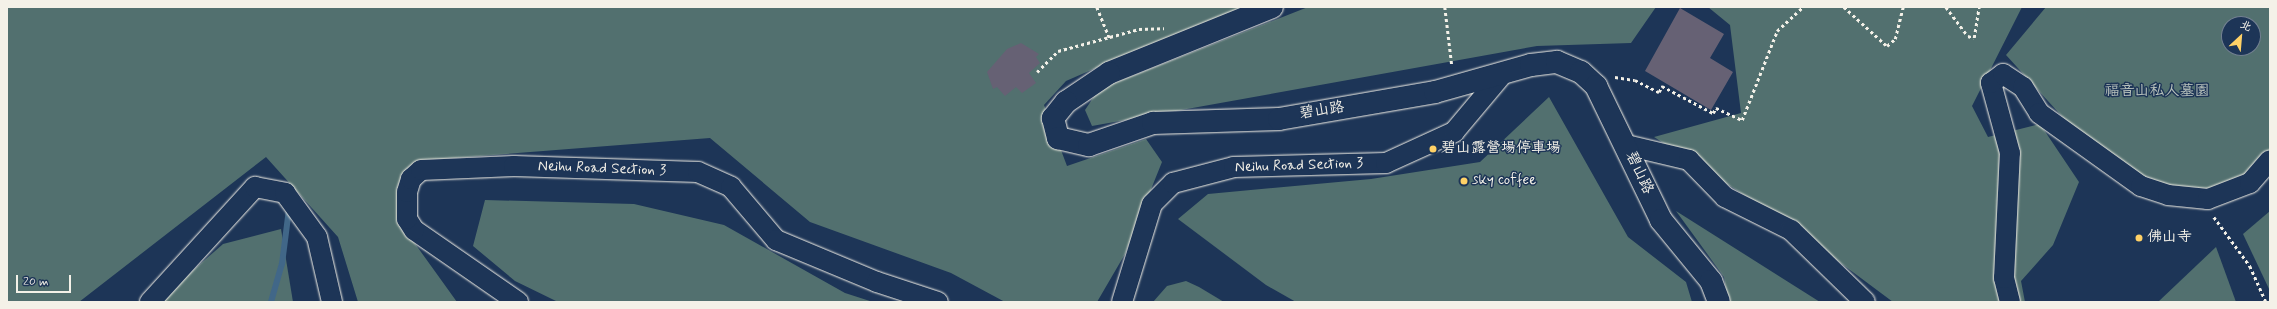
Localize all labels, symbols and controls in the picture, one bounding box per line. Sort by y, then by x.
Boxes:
north arrow [2221,16,2261,56]
text: 北 [2238,17,2254,35]
park label: 福音山私人墓園 [2105,83,2209,101]
street label: 碧山路 [1298,99,1346,123]
place label: 碧山露營場停車場 [1441,140,1561,158]
marker: 碧山露營場停車場 [1428,144,1438,154]
street label: 碧山路 [1621,149,1657,197]
street label: Neihu Road Section 3 [1235,155,1363,177]
street label: Neihu Road Section 3 [538,158,666,180]
place label: sky coffee [1472,172,1536,190]
marker: sky coffee [1459,176,1469,186]
place label: 佛山寺 [2147,229,2192,247]
marker: 佛山寺 [2134,233,2144,243]
scale bar [18,267,73,293]
text: 20 m [23,274,49,290]

